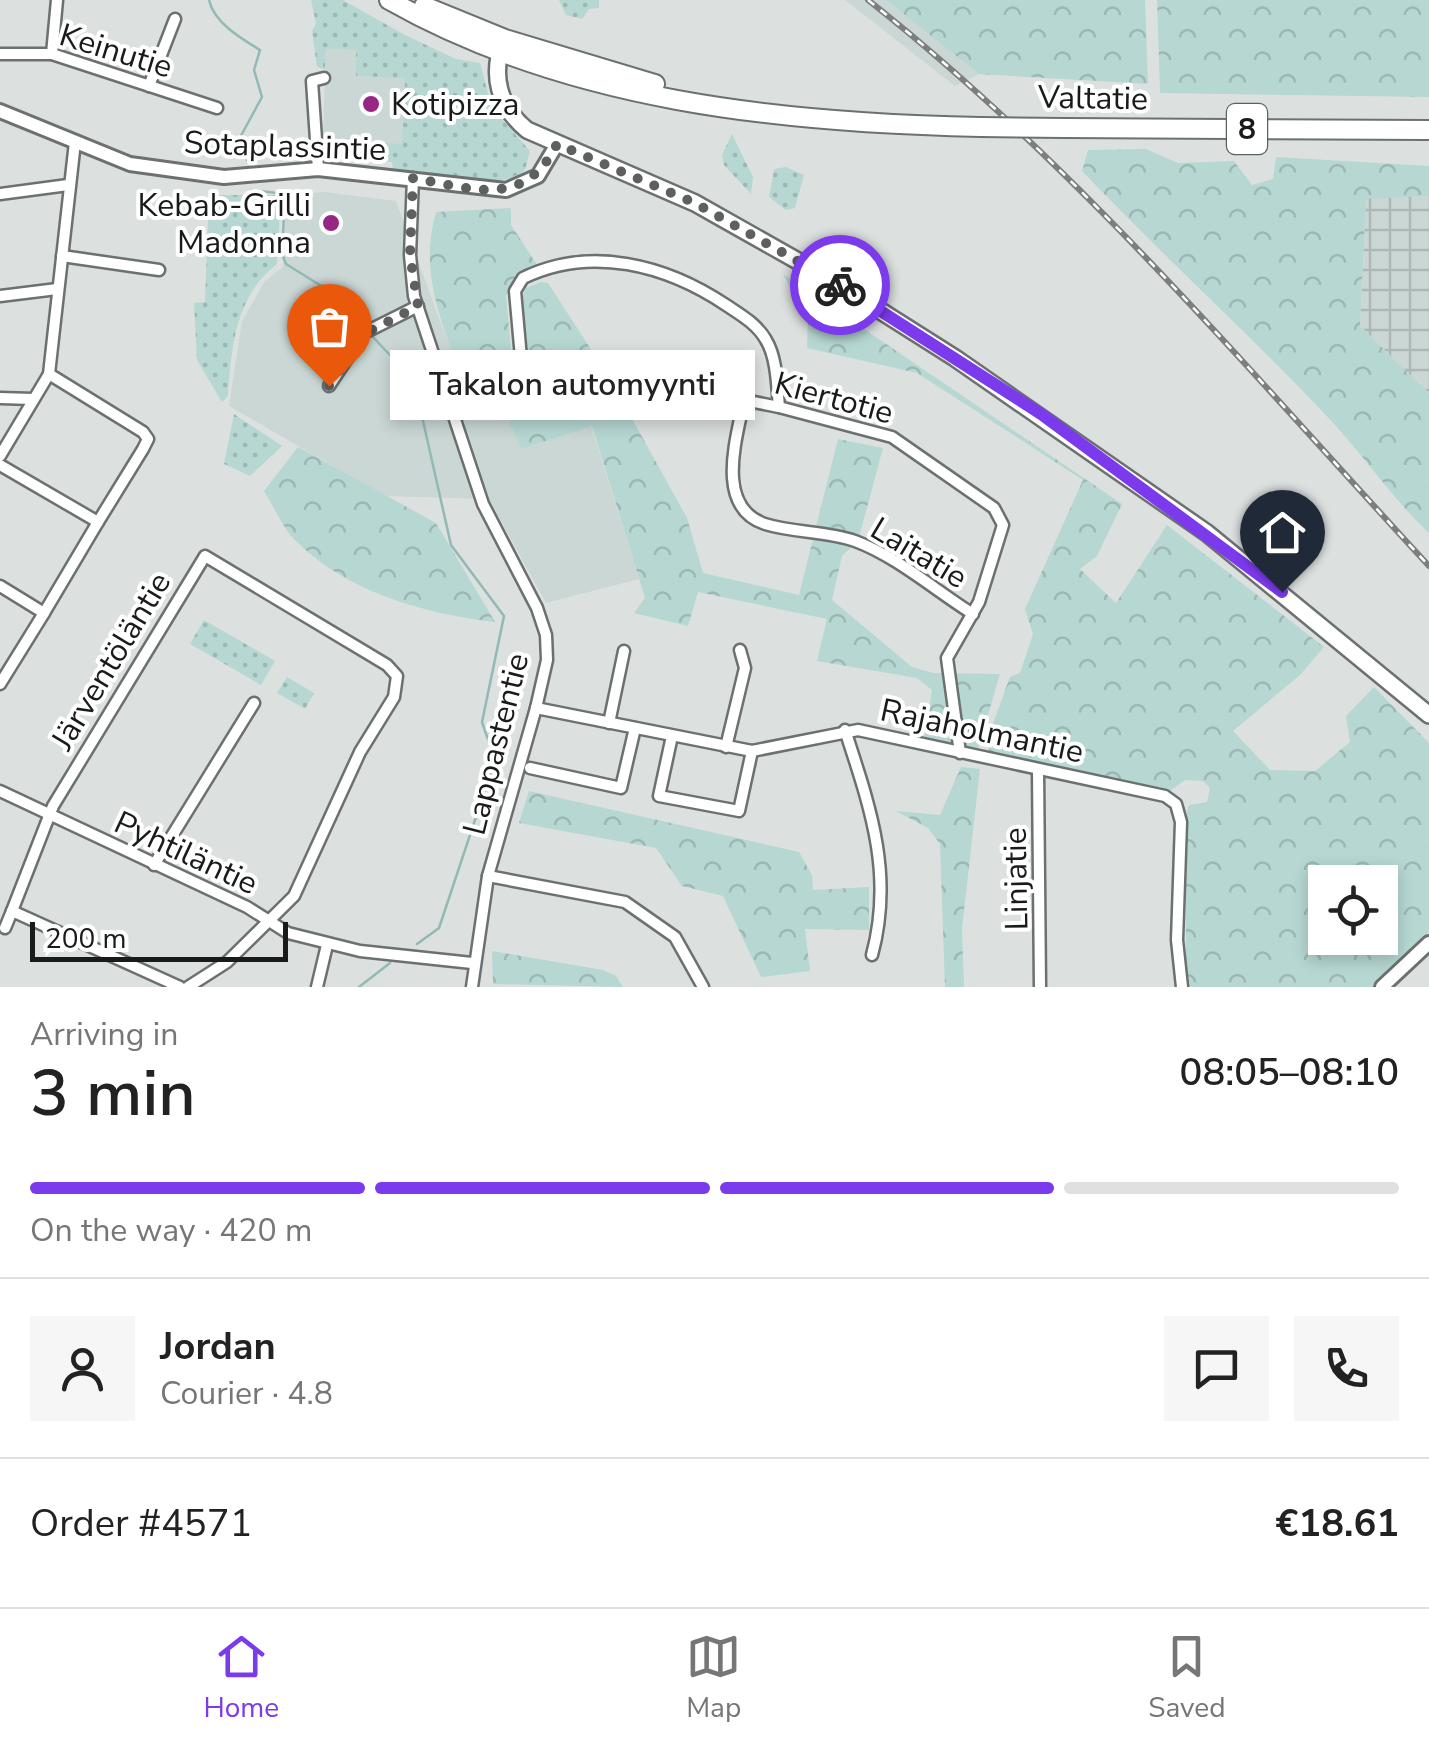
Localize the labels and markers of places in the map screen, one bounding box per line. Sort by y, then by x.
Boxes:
place label: Kotipizza [391,83,519,126]
marker: Kotipizza [360,93,382,115]
place label: Kebab-Grilli Madonna [138,184,311,264]
marker: Kebab-Grilli Madonna [320,212,342,234]
pin [287,284,372,387]
callout: Takalon automyynti [389,351,754,421]
pin [1240,490,1325,593]

